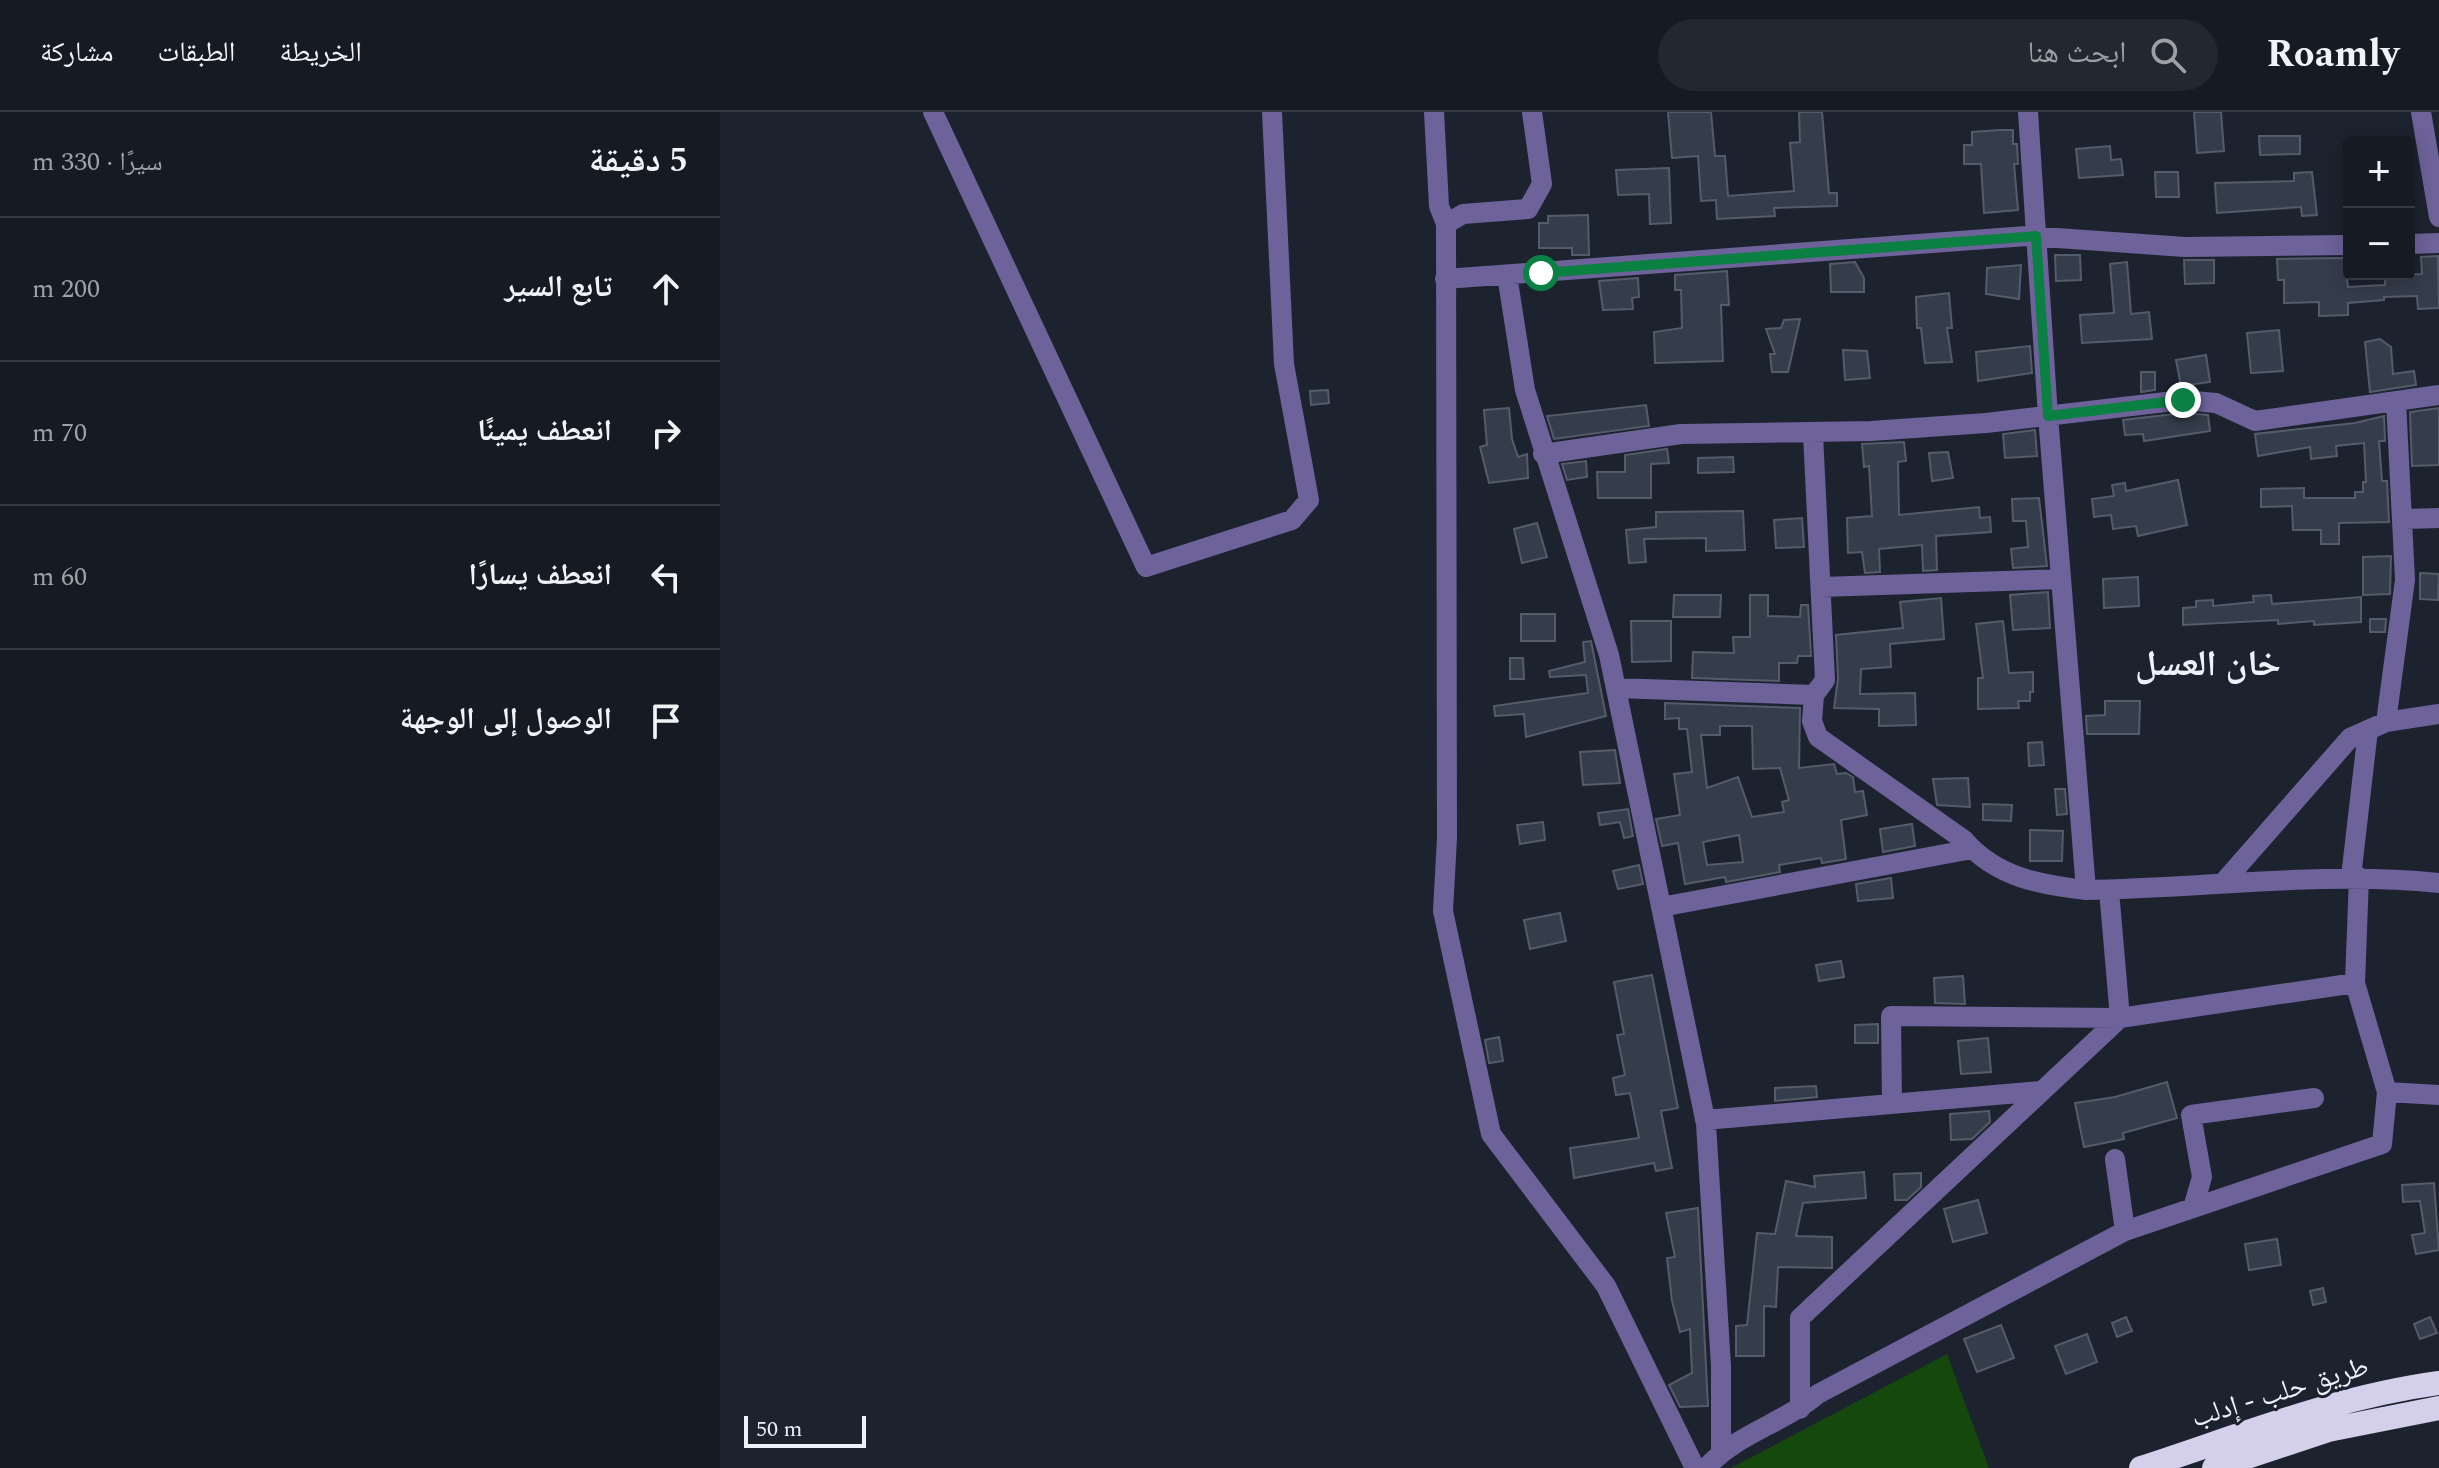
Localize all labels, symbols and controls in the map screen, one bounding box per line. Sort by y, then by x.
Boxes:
search box [1658,19,2218,91]
text: Roamly [2266,26,2399,84]
text: ابحث هنا [2027,30,2126,76]
text: مشاركة [40,31,114,74]
text: الطبقات [158,31,235,74]
text: الخريطة [279,31,362,74]
icon: search [2146,33,2190,77]
text: 5 دقيقة [589,135,688,187]
map controls [2343,136,2415,280]
button: + [2343,136,2415,208]
text: سيرًا · 330 m [32,142,163,182]
button: − [2343,208,2415,280]
route start [1523,255,1559,291]
text: تابع السير [504,264,612,310]
icon: ahead [644,267,688,311]
text: 200 m [32,269,100,309]
route end [2165,382,2201,418]
text: انعطف يمينًا [477,408,612,454]
icon: right [644,411,688,455]
text: 70 m [32,413,87,453]
text: انعطف يسارًا [468,552,612,598]
icon: left [644,555,688,599]
text: 60 m [32,557,87,597]
district label: خان العسل [2135,637,2281,692]
text: الوصول إلى الوجهة [400,696,612,742]
icon: arrive [644,699,688,743]
street label: طريق حلب - إدلب [2186,1345,2374,1439]
scale bar [744,1412,866,1448]
text: 50 m [756,1413,802,1446]

